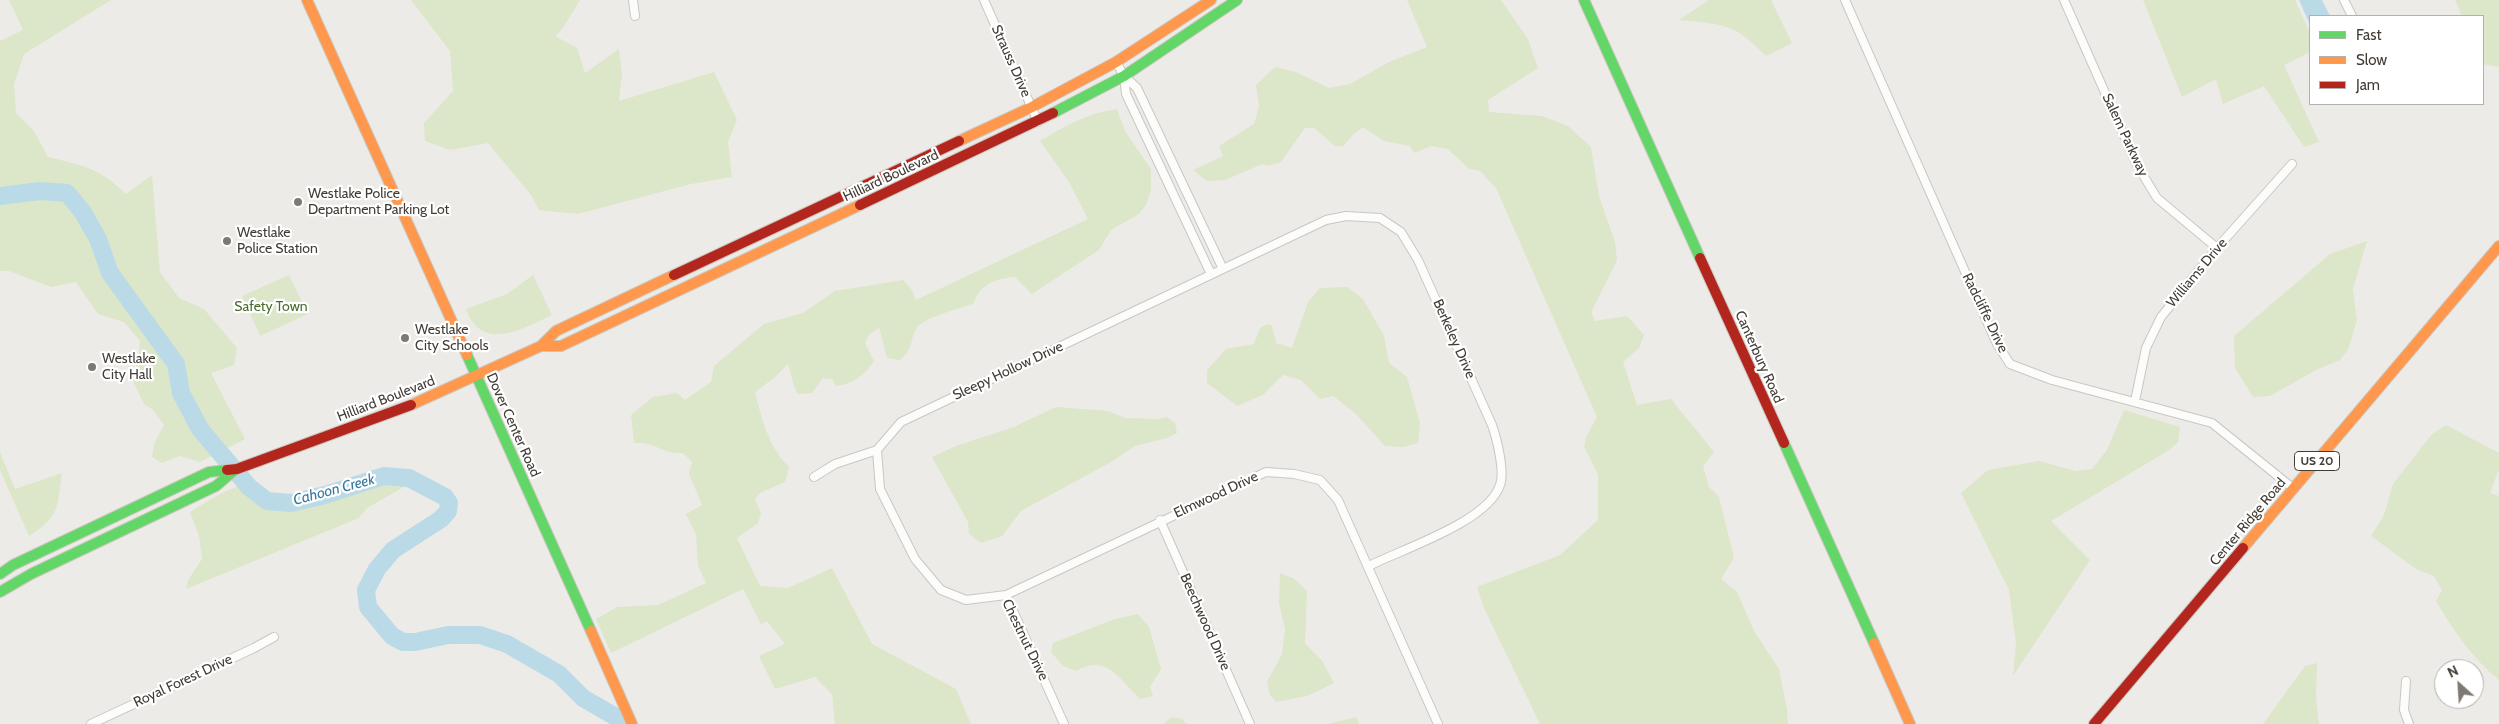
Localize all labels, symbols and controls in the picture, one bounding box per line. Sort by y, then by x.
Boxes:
legend [2309,15,2484,105]
street label: Strauss Drive [988,22,1034,100]
text: Fast [2356,26,2381,44]
text: Slow [2356,51,2387,69]
text: Jam [2356,76,2380,94]
street label: Salem Parkway [2098,91,2152,179]
street label: Hilliard Boulevard [841,147,941,205]
place label: Westlake Police Department Parking Lot [308,186,449,218]
marker: Westlake Police Department Parking Lot [292,196,304,208]
place label: Westlake Police Station [237,225,318,258]
marker: Westlake Police Station [221,235,233,247]
street label: Williams Drive [2163,235,2231,311]
street label: Radcliffe Drive [1959,271,2011,355]
street label: Berkeley Drive [1429,297,1479,381]
park label: Safety Town [234,299,308,315]
street label: Canterbury Road [1731,308,1787,406]
place label: Westlake City Schools [415,322,489,354]
marker: Westlake City Schools [399,332,411,344]
street label: Sleepy Hollow Drive [950,338,1066,404]
place label: Westlake City Hall [102,351,156,384]
marker: Westlake City Hall [86,361,98,373]
street label: Dover Center Road [482,370,544,480]
street label: Hilliard Boulevard [335,373,437,425]
road number: US 20 [2294,452,2340,471]
street label: Elmwood Drive [1171,468,1261,522]
water label: Cahoon Creek [291,471,377,509]
street label: Center Ridge Road [2206,475,2290,569]
street label: Beechwood Drive [1176,571,1234,673]
street label: Chestnut Drive [998,597,1052,683]
street label: Royal Forest Drive [131,651,235,711]
north arrow [2434,659,2484,709]
text: N [2444,661,2461,682]

